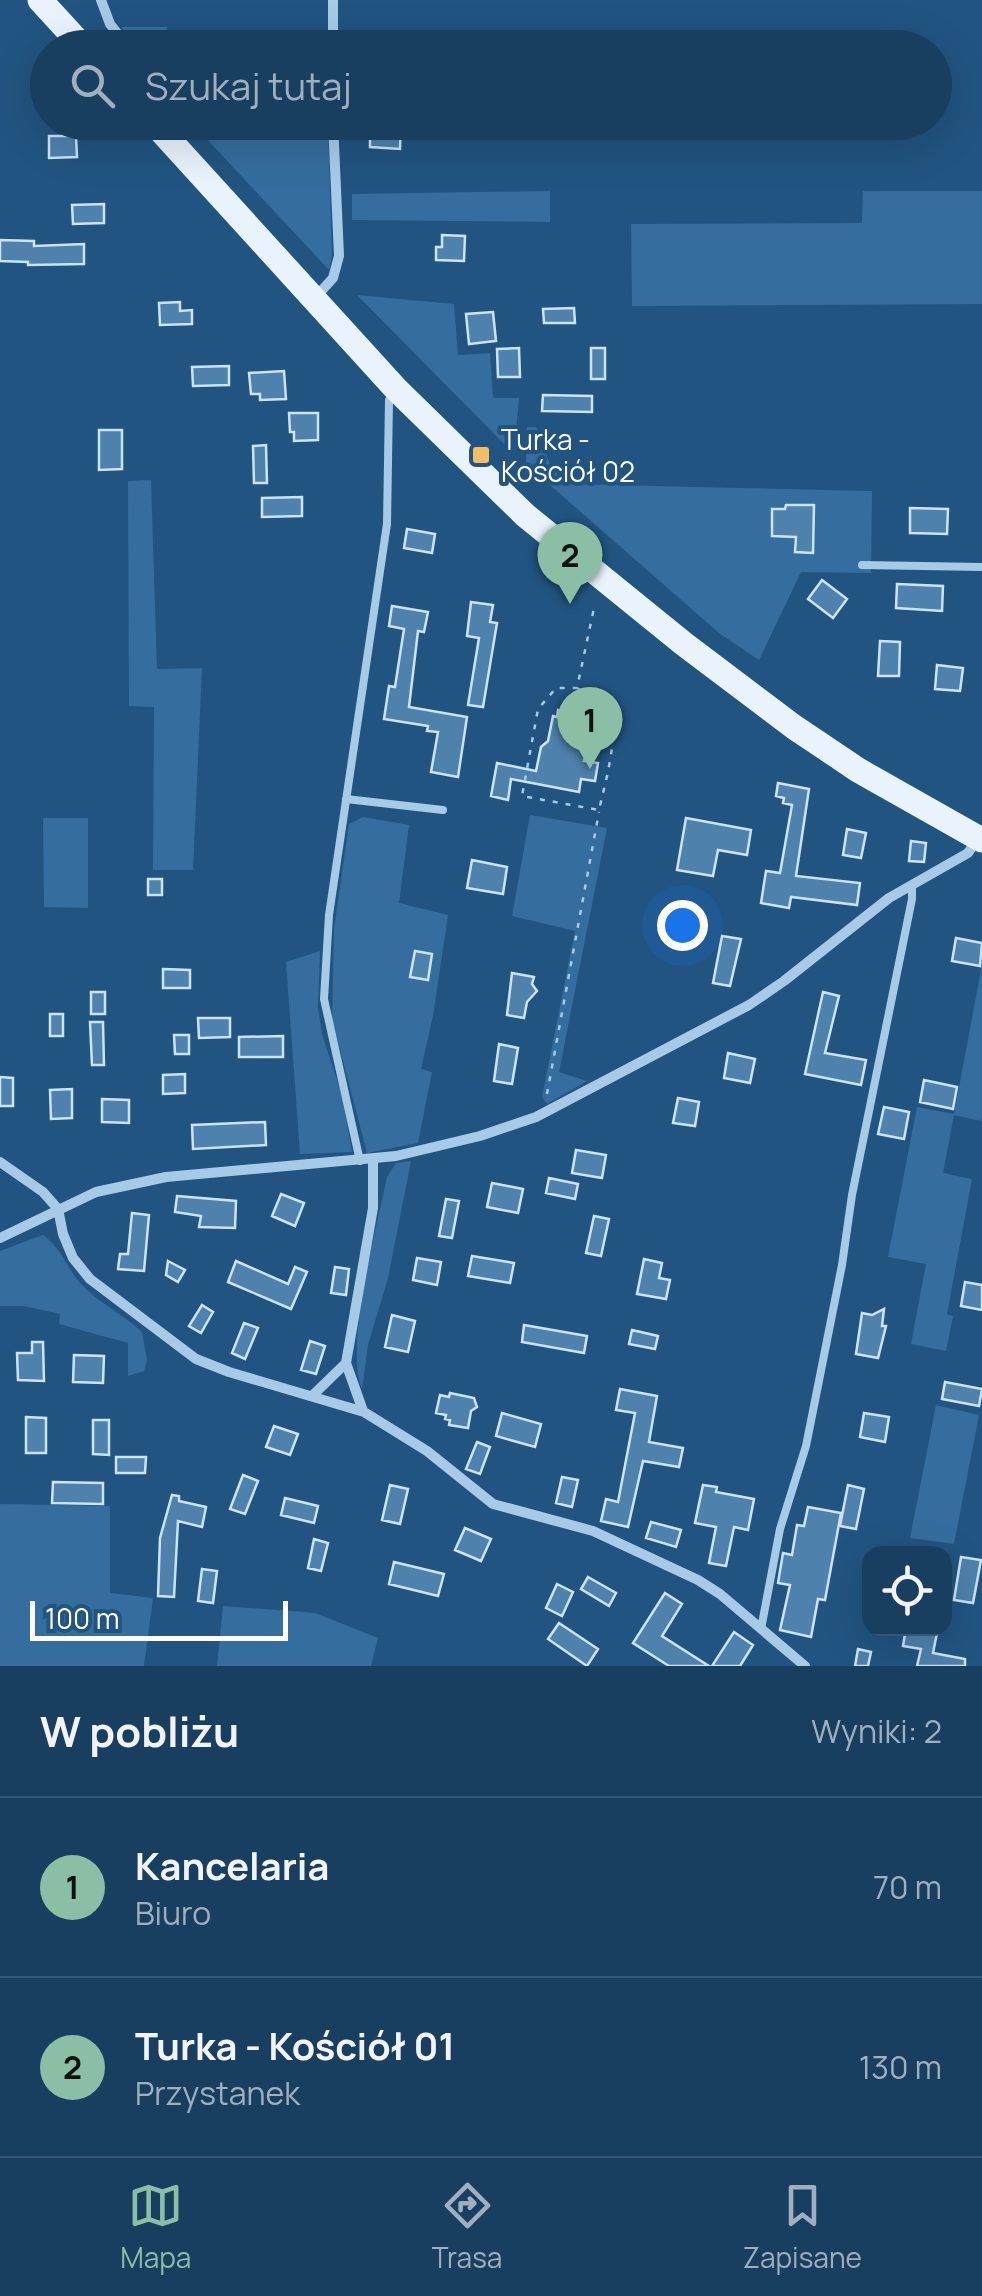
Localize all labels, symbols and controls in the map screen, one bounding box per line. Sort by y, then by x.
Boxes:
search box [30,30,952,140]
icon: search [65,58,120,113]
text: Szukaj tutaj [145,59,352,111]
place label: Turka - Kościół 02 [501,420,635,490]
marker: Turka - Kościół 02 [470,444,492,466]
pin: 2 [538,522,602,604]
pin: 1 [558,686,622,769]
your location [657,900,708,951]
map controls [862,1546,952,1636]
button: locate [862,1546,952,1636]
scale bar [30,1596,288,1640]
text: 100 m [45,1599,119,1637]
text: W pobliżu [40,1702,239,1760]
text: Wyniki: 2 [811,1709,942,1753]
text: Kancelaria [135,1839,329,1891]
text: 1 [65,1865,80,1909]
text: 70 m [873,1865,942,1909]
text: Biuro [135,1891,211,1935]
text: Turka - Kościół 01 [135,2019,455,2071]
text: 2 [63,2045,82,2089]
text: 130 m [859,2045,942,2089]
text: Przystanek [135,2071,300,2115]
tab: Mapa [120,2178,191,2276]
tab: Trasa [432,2178,502,2276]
tab: Zapisane [743,2178,862,2276]

